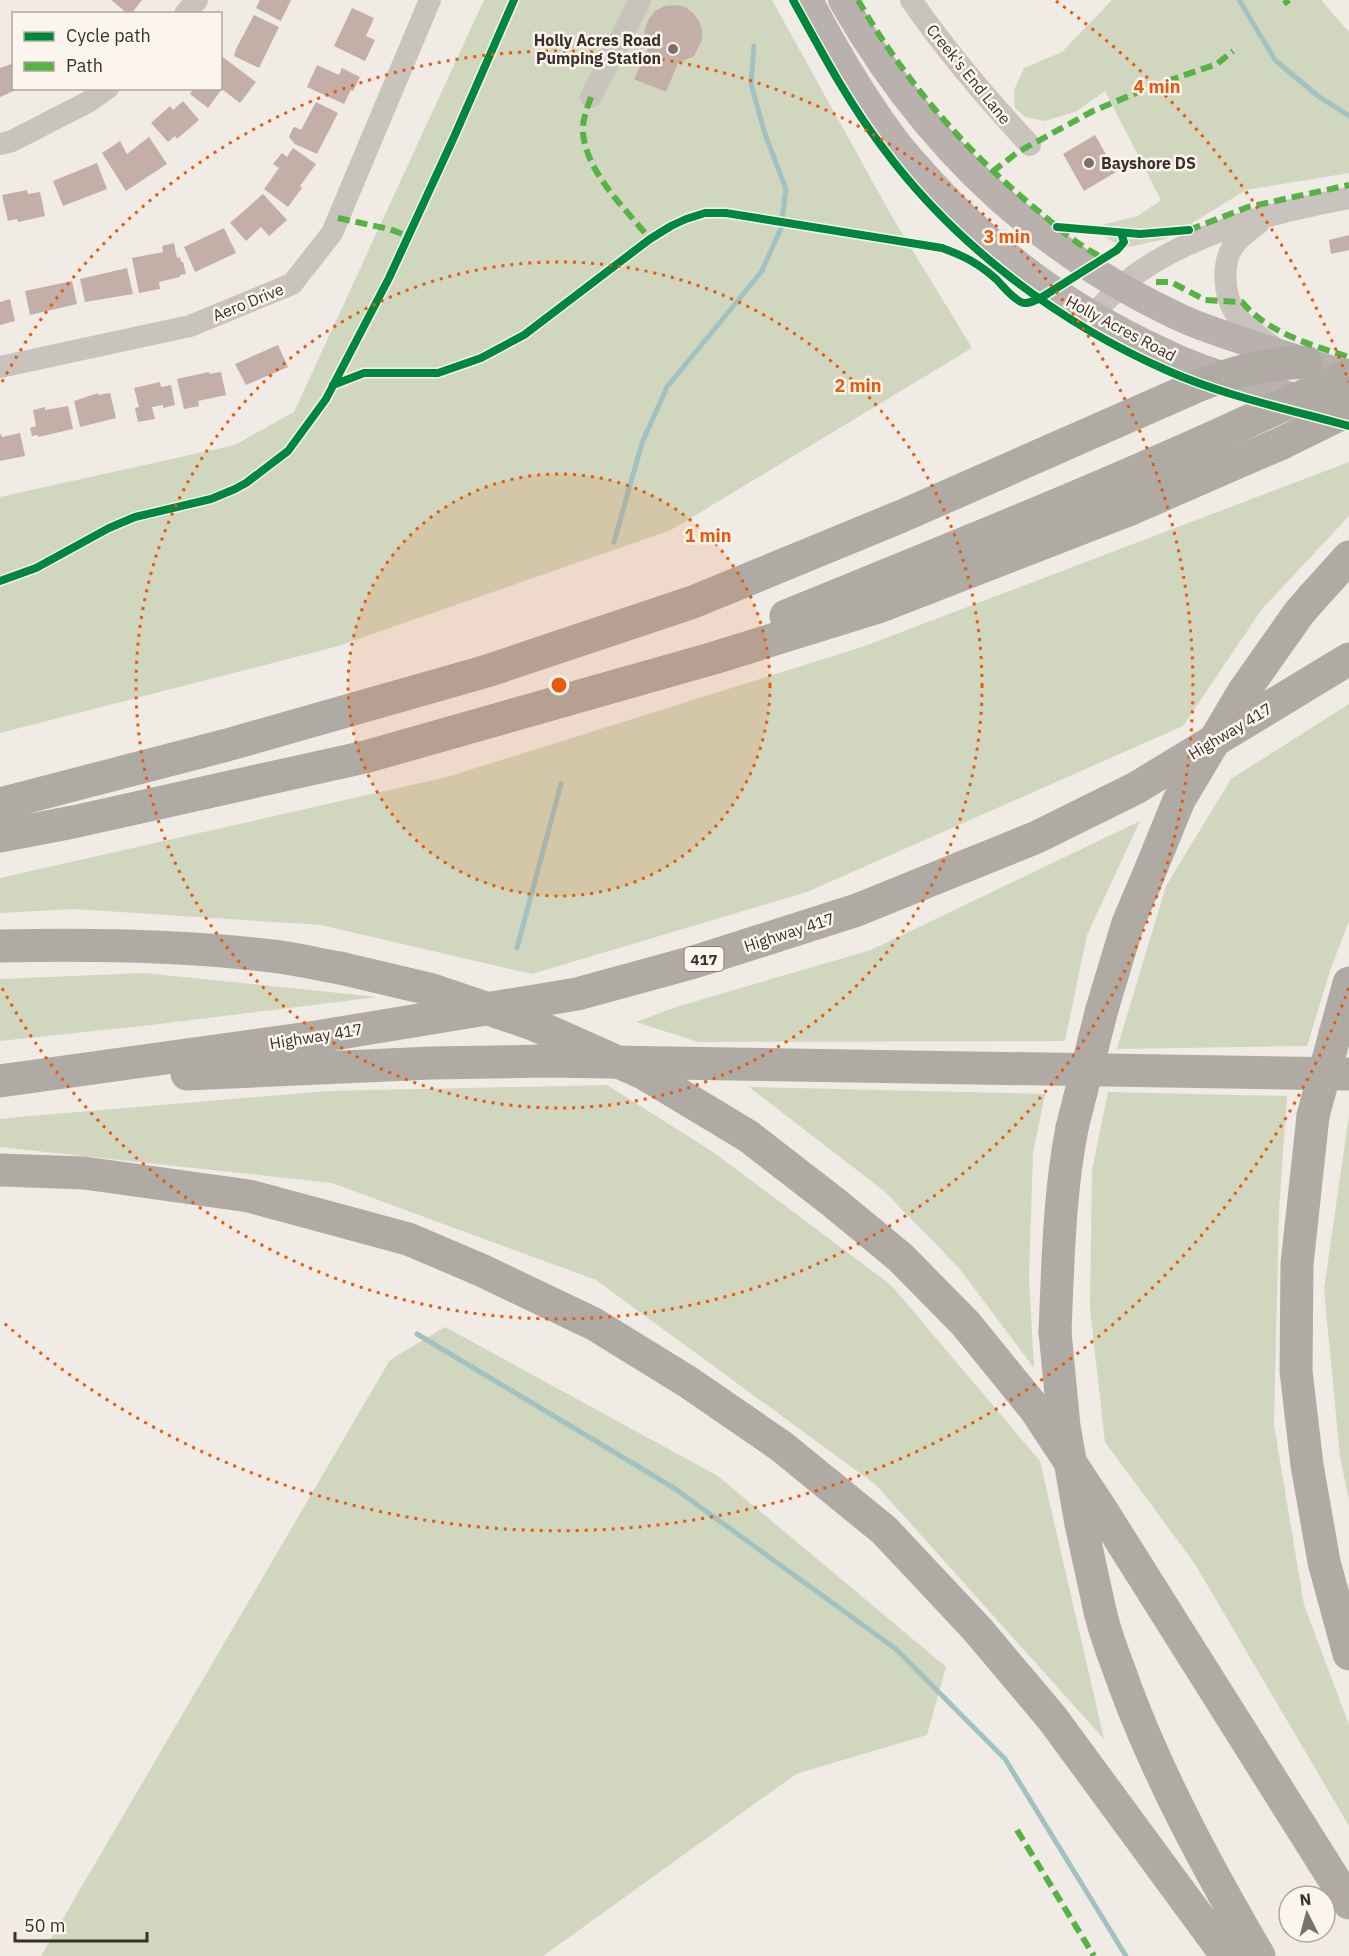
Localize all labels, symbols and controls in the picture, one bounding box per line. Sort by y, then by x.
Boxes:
legend [12,12,222,90]
street label: Creek's End Lane [923,20,1016,128]
text: Cycle path [66,24,151,47]
place label: Holly Acres Road Pumping Station [534,30,661,68]
marker: Holly Acres Road Pumping Station [666,42,680,56]
text: Path [66,54,103,77]
text: 4 min [1133,75,1181,98]
place label: Bayshore DS [1101,153,1196,173]
marker: Bayshore DS [1082,156,1096,170]
text: 3 min [983,225,1031,248]
street label: Aero Drive [210,279,287,325]
street label: Holly Acres Road [1063,291,1179,365]
text: 2 min [834,374,882,397]
text: 1 min [684,524,732,547]
centre of rings [549,675,569,695]
street label: Highway 417 [1185,698,1275,764]
street label: Highway 417 [741,908,837,956]
road number: 417 [684,947,724,971]
street label: Highway 417 [268,1019,364,1053]
north arrow [1277,1884,1337,1944]
text: N [1299,1889,1312,1910]
scale bar [15,1905,147,1943]
text: 50 m [24,1914,66,1937]

